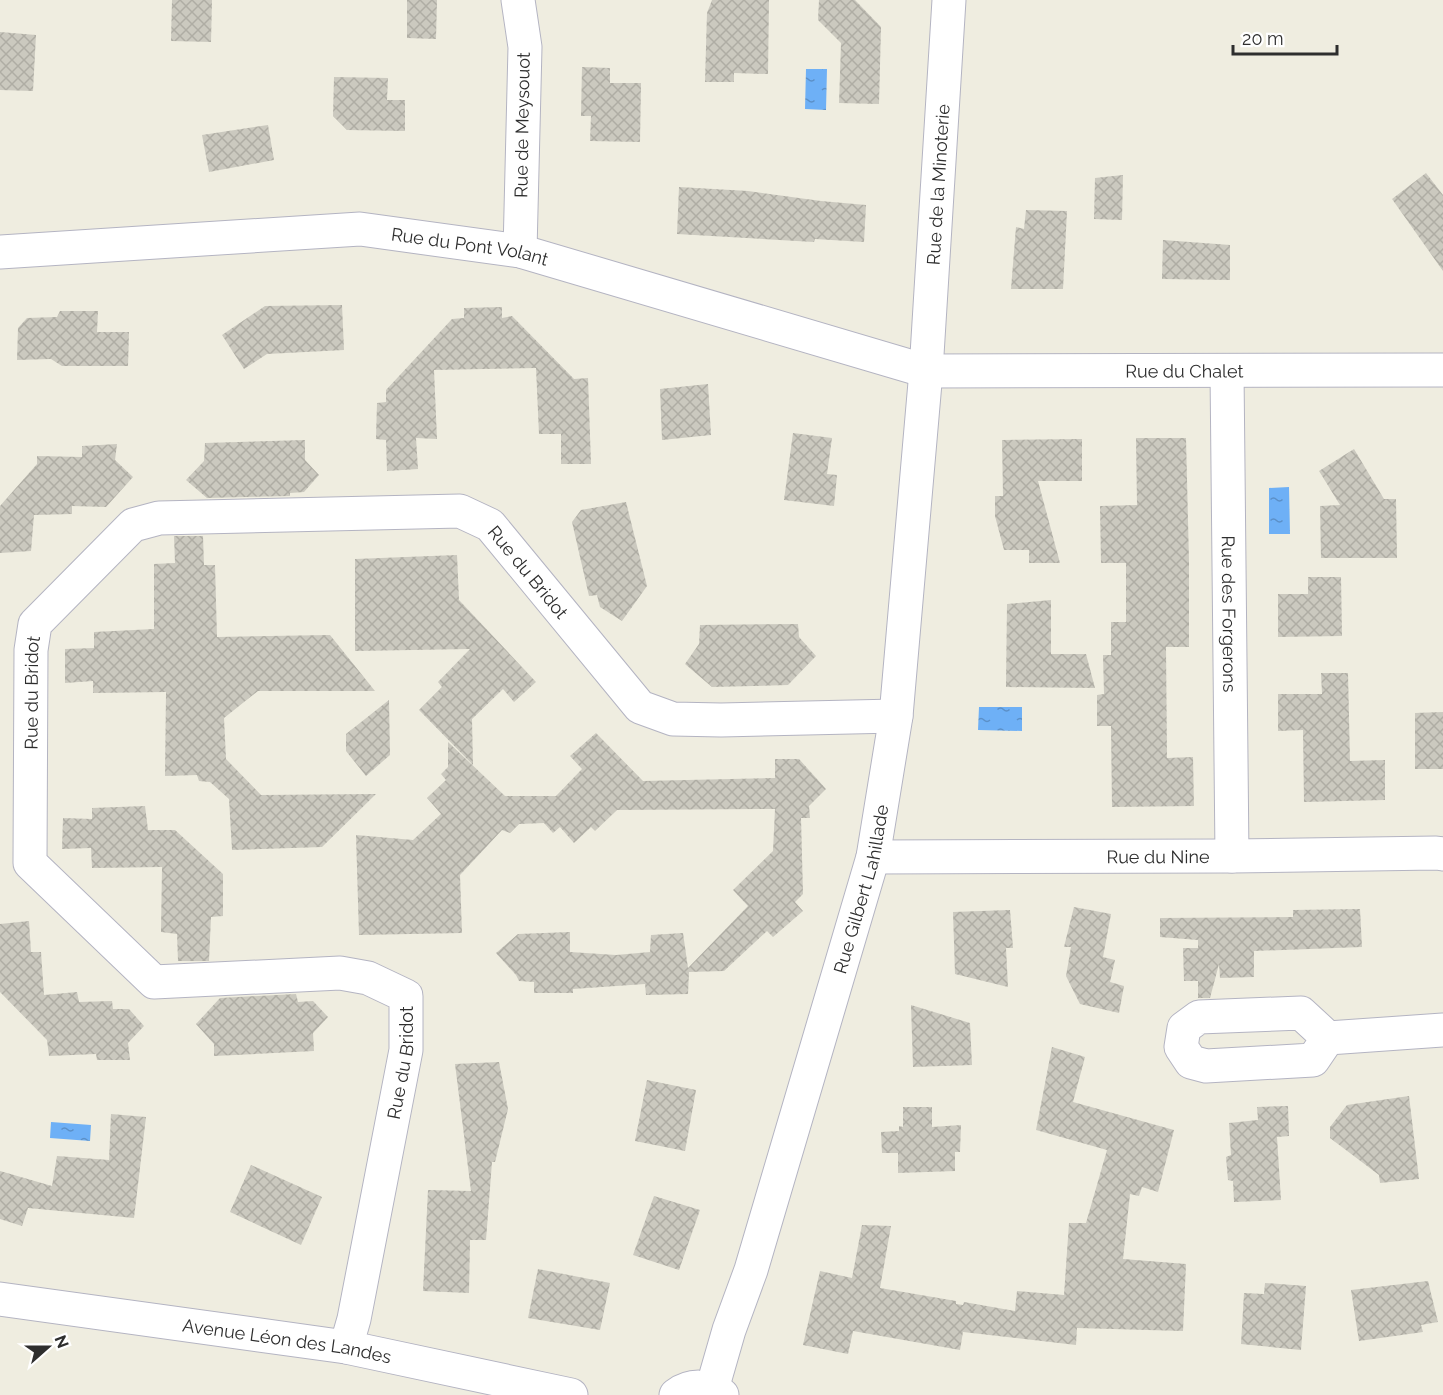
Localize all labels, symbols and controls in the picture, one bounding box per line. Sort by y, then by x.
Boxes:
scale bar [1233,18,1336,56]
text: 20 m [1242,28,1284,49]
street label: Rue de Meysouot [510,52,534,198]
street label: Rue de la Minoterie [922,103,953,266]
street label: Rue du Pont Volant [390,223,551,269]
street label: Rue du Chalet [1125,360,1243,381]
street label: Rue du Bridot [484,521,573,622]
street label: Rue des Forgerons [1218,535,1241,693]
street label: Rue du Bridot [20,634,44,750]
street label: Rue Gilbert Lahillade [829,803,892,976]
street label: Rue du Nine [1107,846,1210,867]
street label: Rue du Bridot [382,1006,417,1121]
street label: Avenue Léon des Landes [181,1314,394,1367]
north arrow [18,1317,78,1377]
text: N [50,1333,73,1351]

